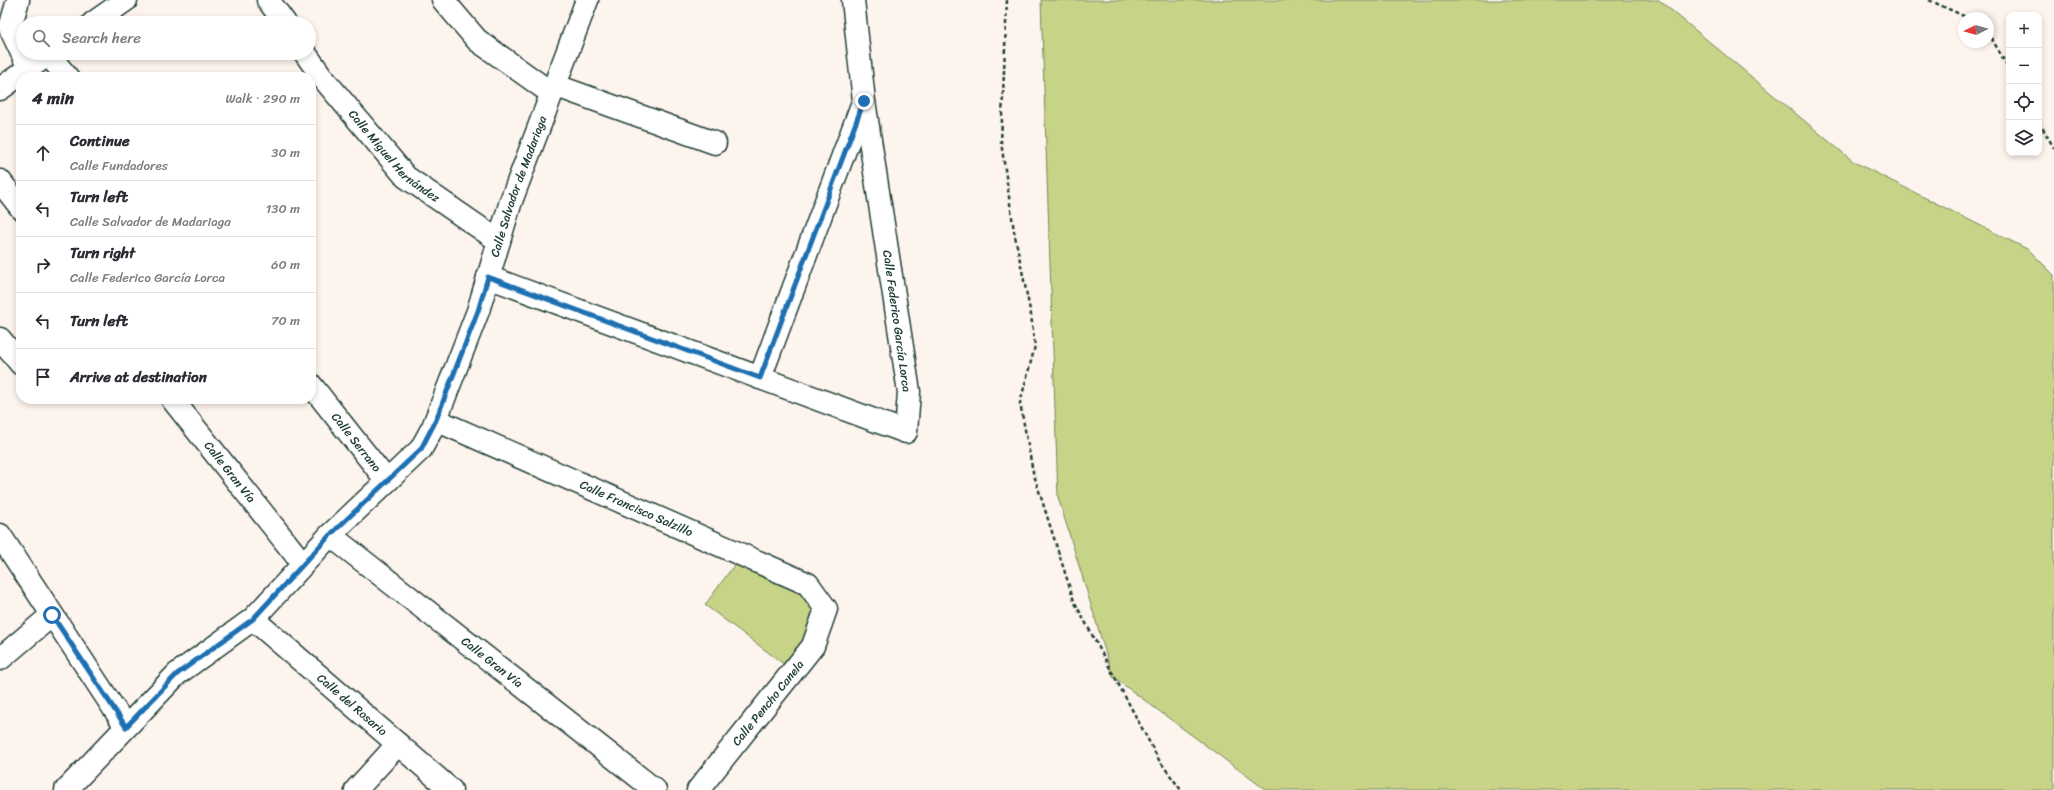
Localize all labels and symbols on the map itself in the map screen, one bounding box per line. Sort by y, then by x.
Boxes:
north arrow [1958,12,1994,48]
route end [855,92,873,110]
street label: Calle Miguel Hernández [343,104,445,209]
street label: Calle Salvador de Madariaga [484,112,554,260]
street label: Calle Federico García Lorca [876,249,918,393]
street label: Calle Serrano [326,407,387,477]
street label: Calle Gran Vía [198,436,262,508]
street label: Calle Francisco Salzillo [576,474,697,543]
route start [43,606,61,624]
street label: Calle Gran Vía [456,631,528,694]
street label: Calle Pencho Canela [726,655,810,751]
street label: Calle del Rosario [312,668,393,742]

